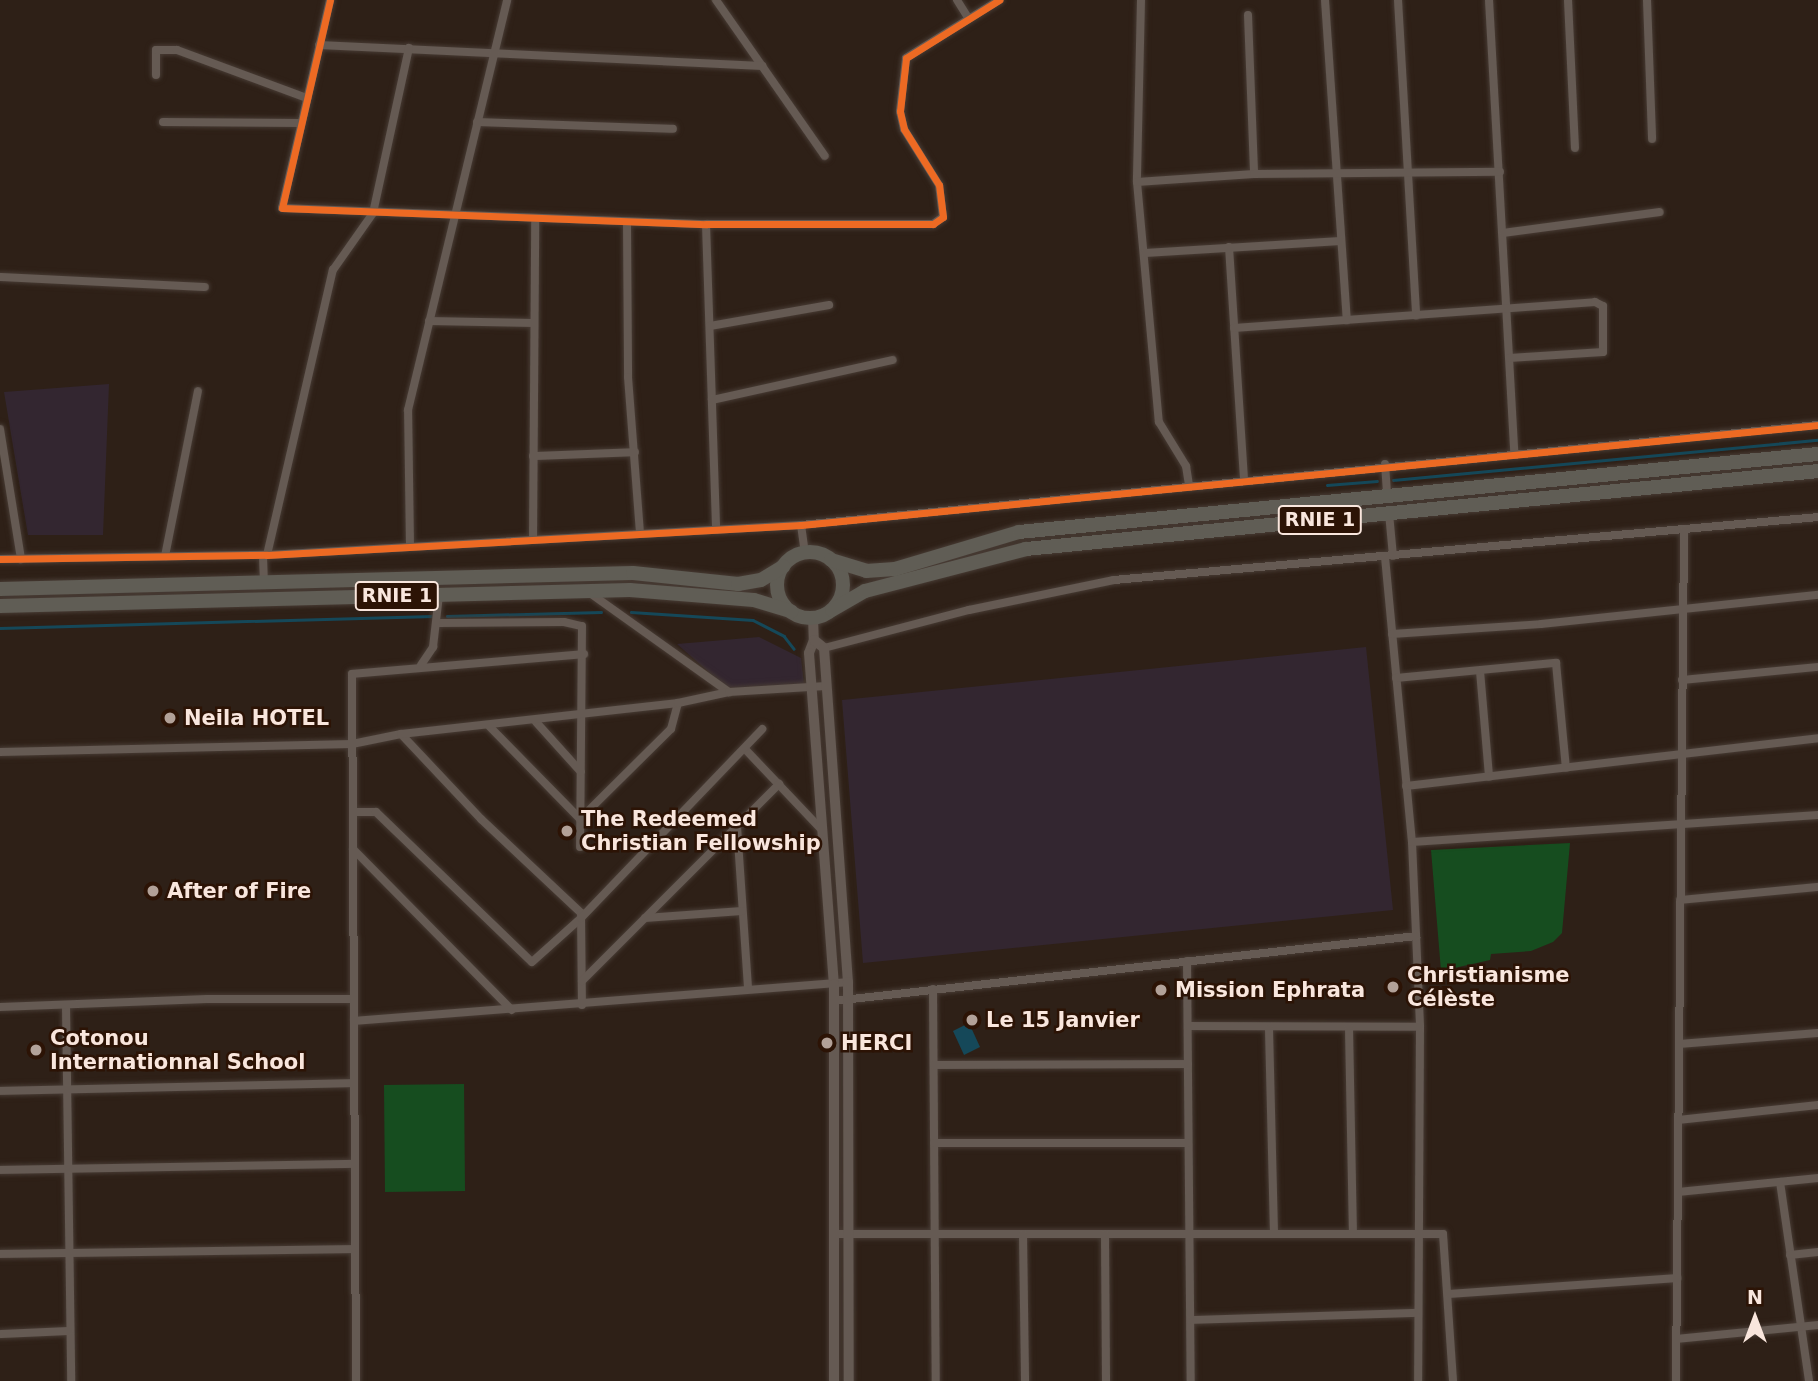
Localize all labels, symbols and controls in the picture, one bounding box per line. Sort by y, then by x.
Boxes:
road number: RNIE 1 [1276,505,1364,536]
road number: RNIE 1 [353,580,441,611]
place label: Neila HOTEL [184,705,329,731]
marker: Neila HOTEL [162,710,178,726]
place label: The Redeemed Christian Fellowship [581,806,821,856]
marker: The Redeemed Christian Fellowship [559,823,575,839]
place label: After of Fire [167,878,311,904]
marker: After of Fire [145,883,161,899]
place label: Christianisme Célèste [1407,962,1570,1012]
place label: Mission Ephrata [1175,977,1365,1003]
marker: Christianisme Célèste [1385,979,1401,995]
marker: Mission Ephrata [1153,982,1169,998]
place label: Le 15 Janvier [986,1007,1140,1033]
marker: Le 15 Janvier [964,1012,980,1028]
place label: Cotonou Internationnal School [50,1025,305,1075]
place label: HERCI [841,1030,912,1056]
marker: HERCI [819,1035,835,1051]
marker: Cotonou Internationnal School [28,1042,44,1058]
north arrow [1720,1283,1790,1353]
text: N [1747,1286,1763,1308]

